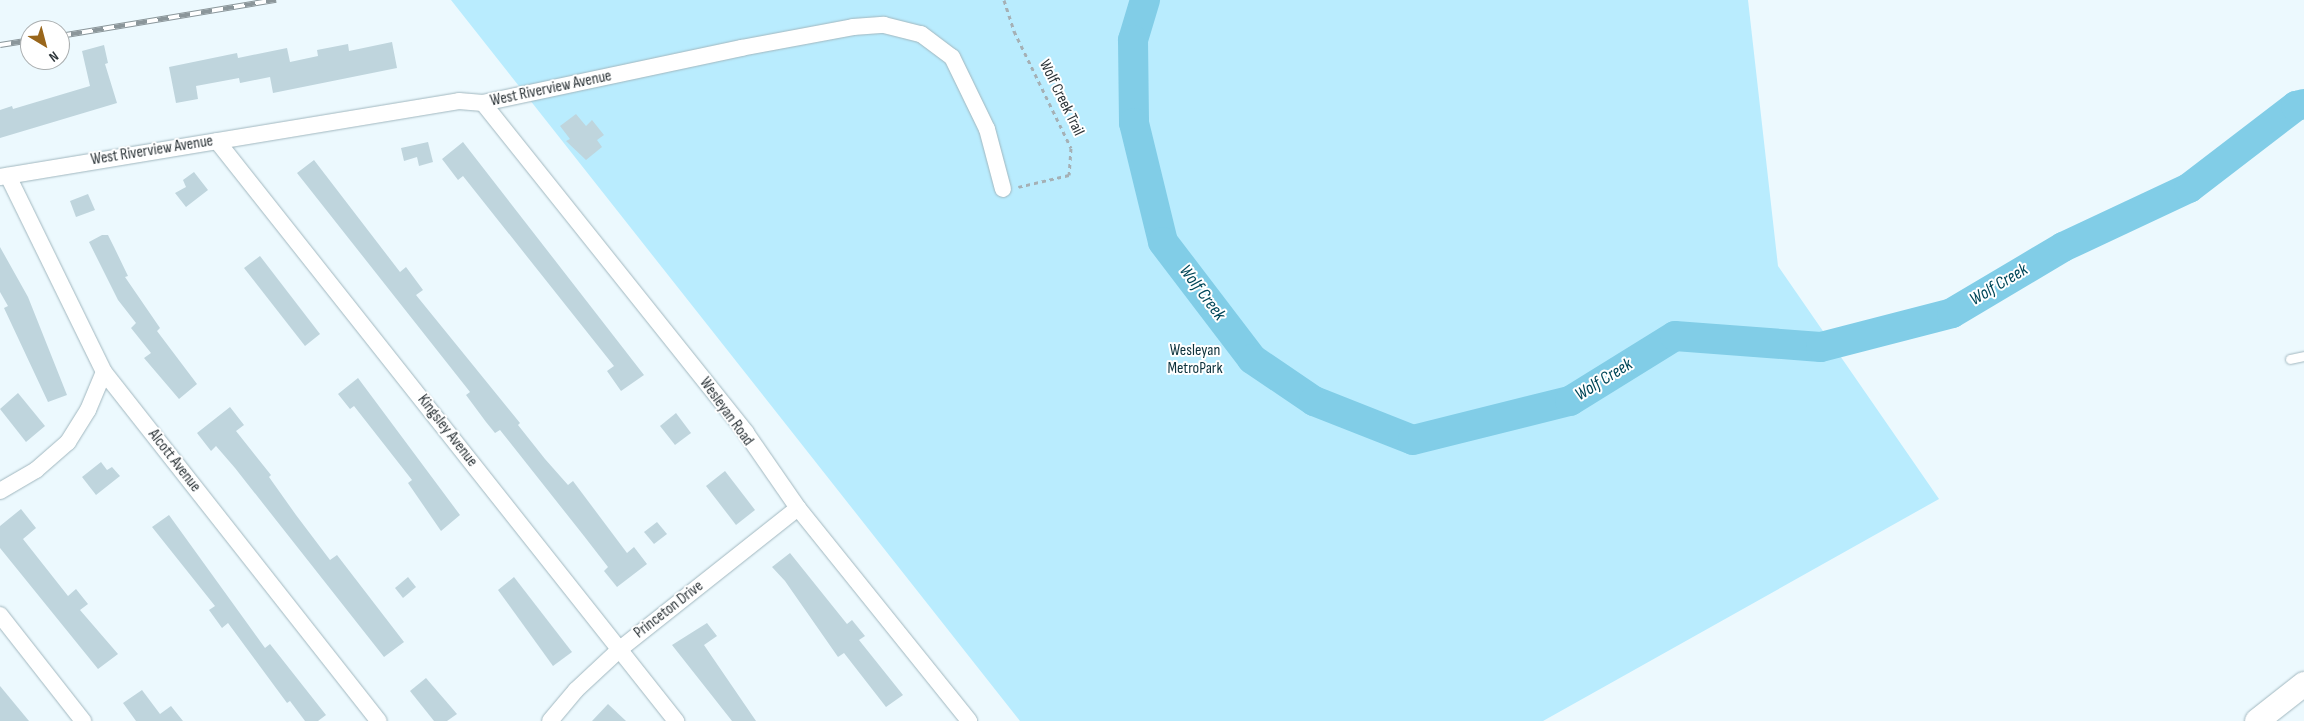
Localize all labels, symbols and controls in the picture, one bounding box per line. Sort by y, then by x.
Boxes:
north arrow [20,20,70,70]
text: N [46,48,62,66]
street label: Wolf Creek Trail [1034,57,1088,139]
street label: West Riverview Avenue [489,67,613,111]
street label: West Riverview Avenue [89,132,215,170]
water label: Wolf Creek [1966,259,2032,311]
water label: Wolf Creek [1174,261,1230,325]
park label: Wesleyan MetroPark [1167,341,1223,379]
water label: Wolf Creek [1571,354,1637,406]
street label: Wesleyan Road [695,374,757,450]
street label: Kingsley Avenue [413,391,481,471]
street label: Alcott Avenue [144,426,204,496]
street label: Princeton Drive [631,577,707,643]

